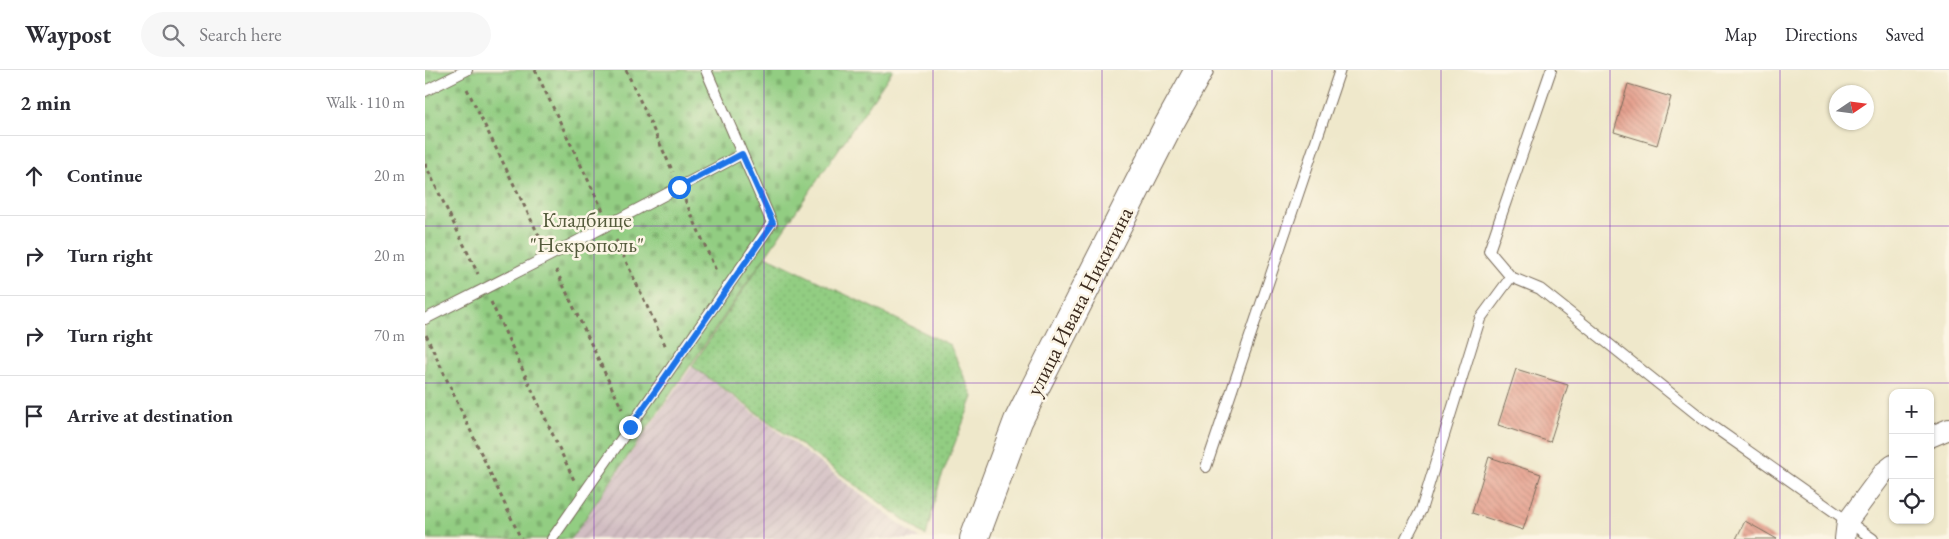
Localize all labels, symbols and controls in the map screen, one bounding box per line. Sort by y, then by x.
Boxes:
search box [141,12,491,57]
text: Waypost [25,19,111,50]
icon: search [159,21,187,49]
text: Search here [199,22,282,47]
text: Map [1725,23,1757,46]
text: Directions [1785,23,1857,46]
text: Saved [1885,23,1924,46]
north arrow [1829,85,1874,130]
text: 2 min [20,89,71,116]
text: Walk · 110 m [326,92,405,113]
icon: ahead [20,162,48,190]
text: Continue [67,163,142,188]
text: 20 m [374,165,405,186]
route start [668,176,691,199]
street label: улица Ивана Никитина [1019,202,1140,401]
park label: Кладбище "Некрополь" [530,205,644,259]
icon: right [20,242,48,270]
text: Turn right [67,243,153,268]
text: 20 m [374,245,405,266]
icon: right [20,322,48,350]
text: Turn right [67,323,153,348]
text: 70 m [374,325,405,346]
map controls [1889,389,1934,524]
button: + [1889,389,1934,434]
icon: arrive [20,402,48,430]
text: Arrive at destination [67,403,233,428]
route end [619,416,642,439]
button: − [1889,434,1934,479]
button: locate [1889,479,1934,524]

